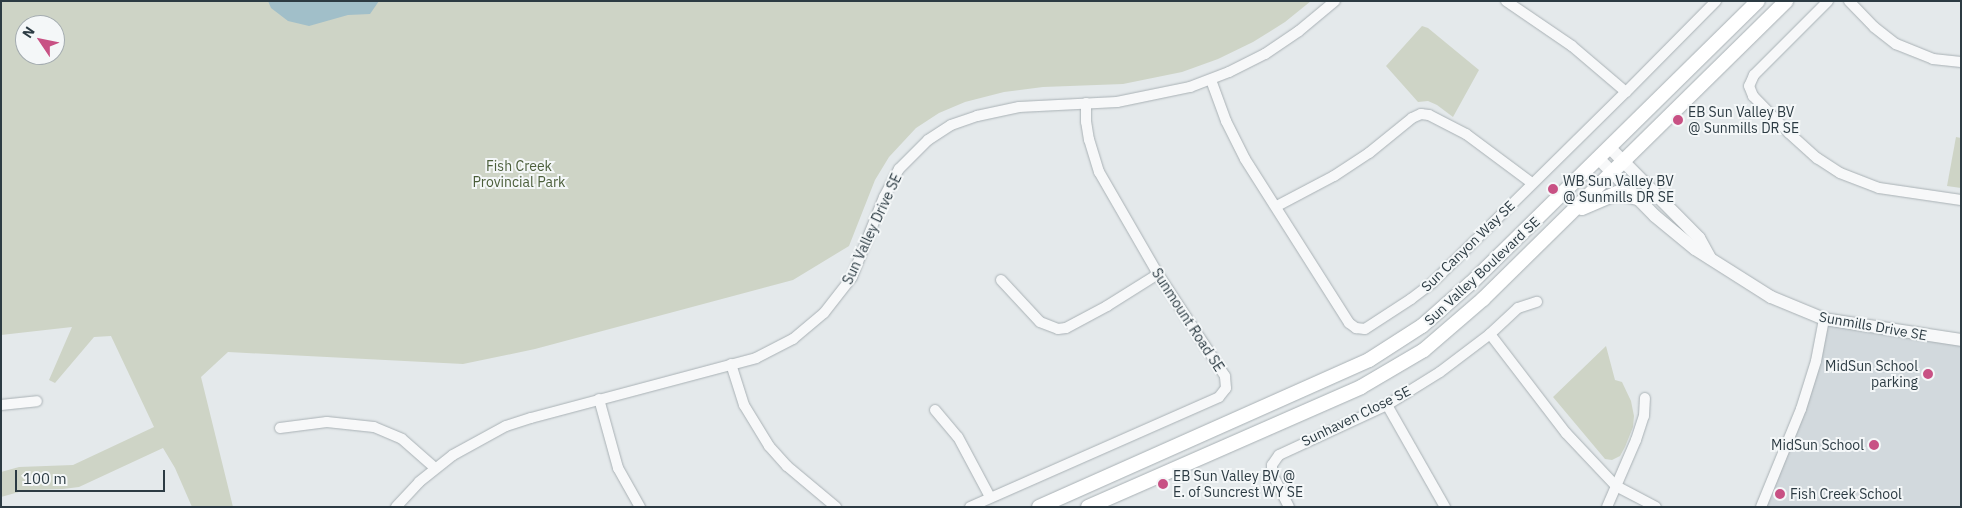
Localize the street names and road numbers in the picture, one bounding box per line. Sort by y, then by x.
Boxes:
street label: Sun Valley Drive SE [839,171,905,287]
street label: Sun Canyon Way SE [1418,197,1518,295]
street label: Sun Valley Boulevard SE [1421,213,1543,329]
street label: Sunmount Road SE [1148,265,1228,375]
street label: Sunmills Drive SE [1818,308,1928,344]
street label: Sunhaven Close SE [1299,382,1413,450]

